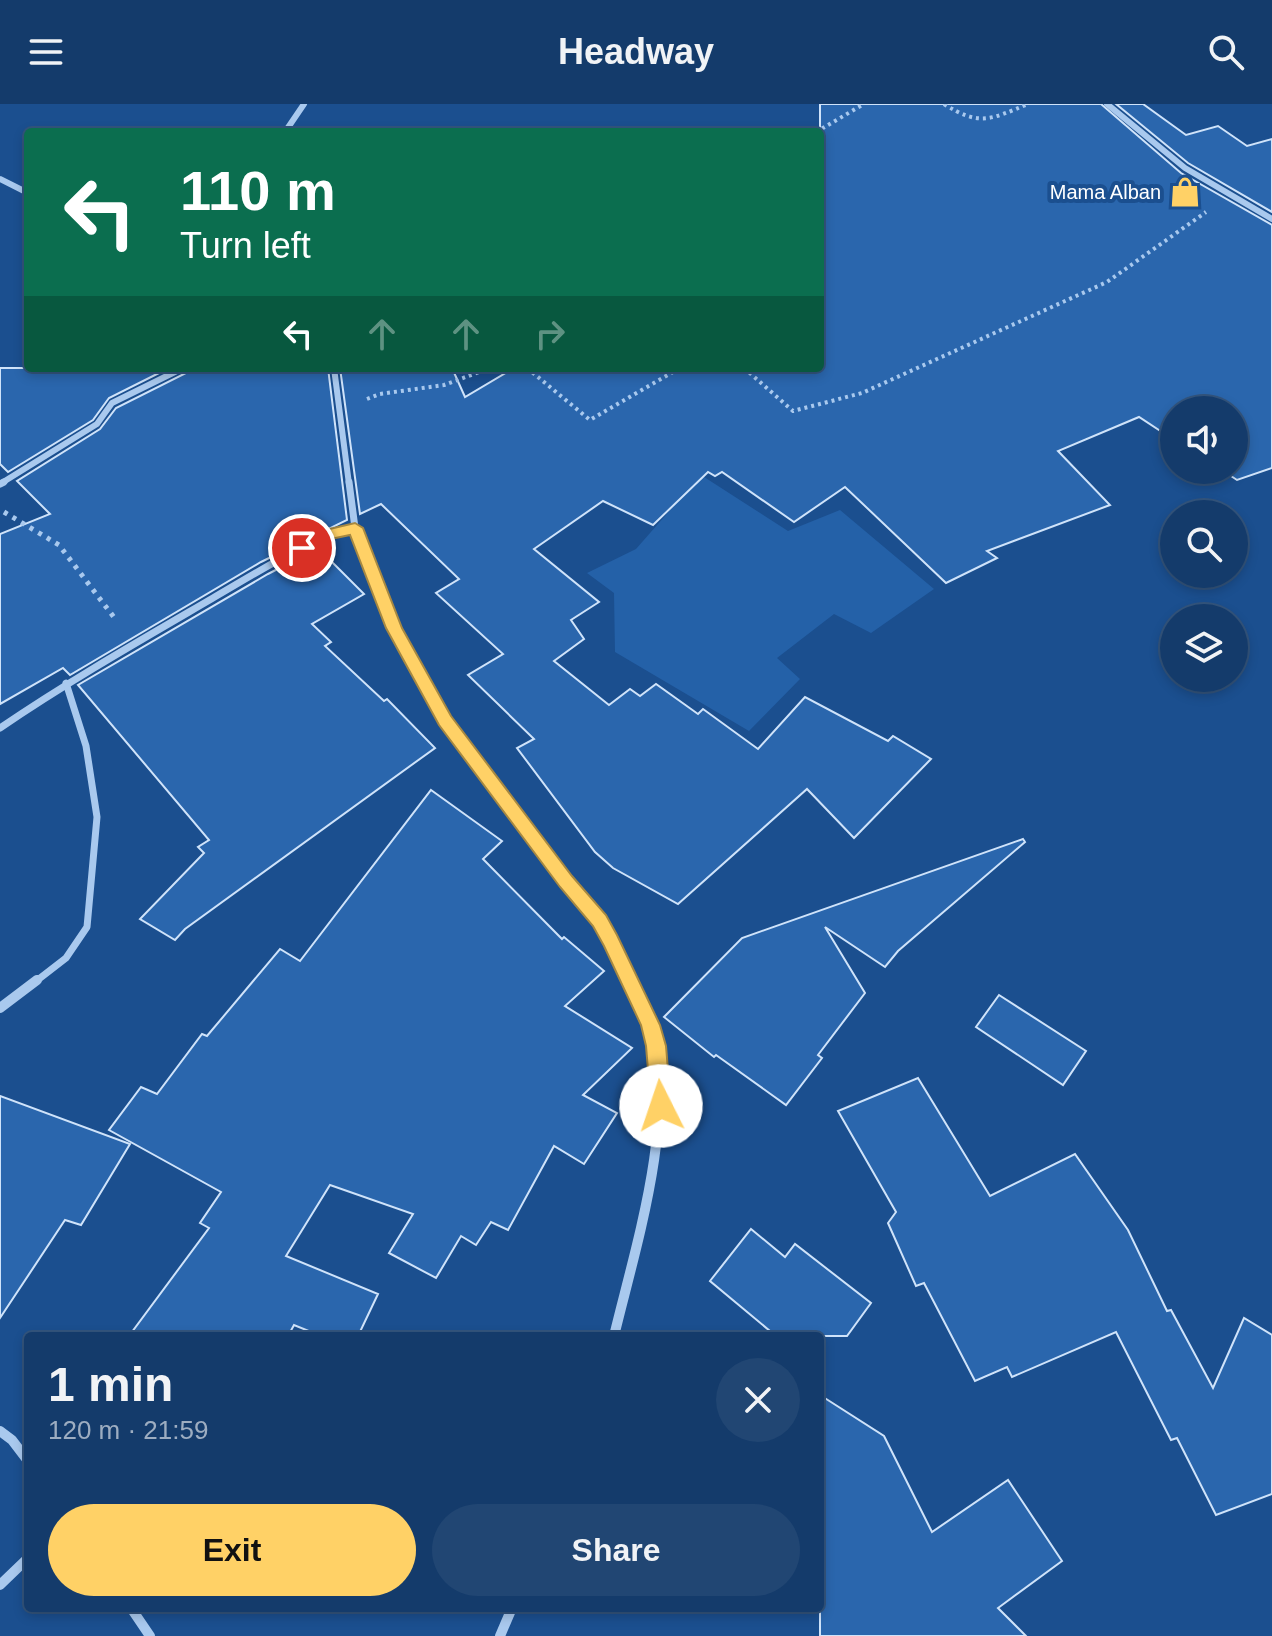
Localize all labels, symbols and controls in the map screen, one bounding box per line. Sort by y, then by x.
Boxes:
icon: menu [24,30,68,74]
icon: search [1204,30,1248,74]
text: Headway [558,31,714,72]
text: 110 m [180,159,336,222]
icon: left [48,160,152,264]
shop icon: Mama Alban [1168,175,1202,209]
place label: Mama Alban [1050,181,1161,203]
text: Turn left [180,225,311,266]
icon: left [276,312,320,356]
icon: ahead [360,312,404,356]
icon: ahead [444,312,488,356]
icon: right [528,312,572,356]
map controls [1160,396,1248,692]
button: sound [1160,396,1248,484]
button: search [1160,500,1248,588]
pin [268,514,336,582]
icon: arrive [280,526,324,570]
button: layers [1160,604,1248,692]
position arrow [619,1064,703,1148]
text: 1 min [48,1358,173,1411]
button: close [716,1358,800,1442]
text: 120 m · 21:59 [48,1415,208,1445]
button: Exit [48,1504,416,1596]
button: Share [432,1504,800,1596]

